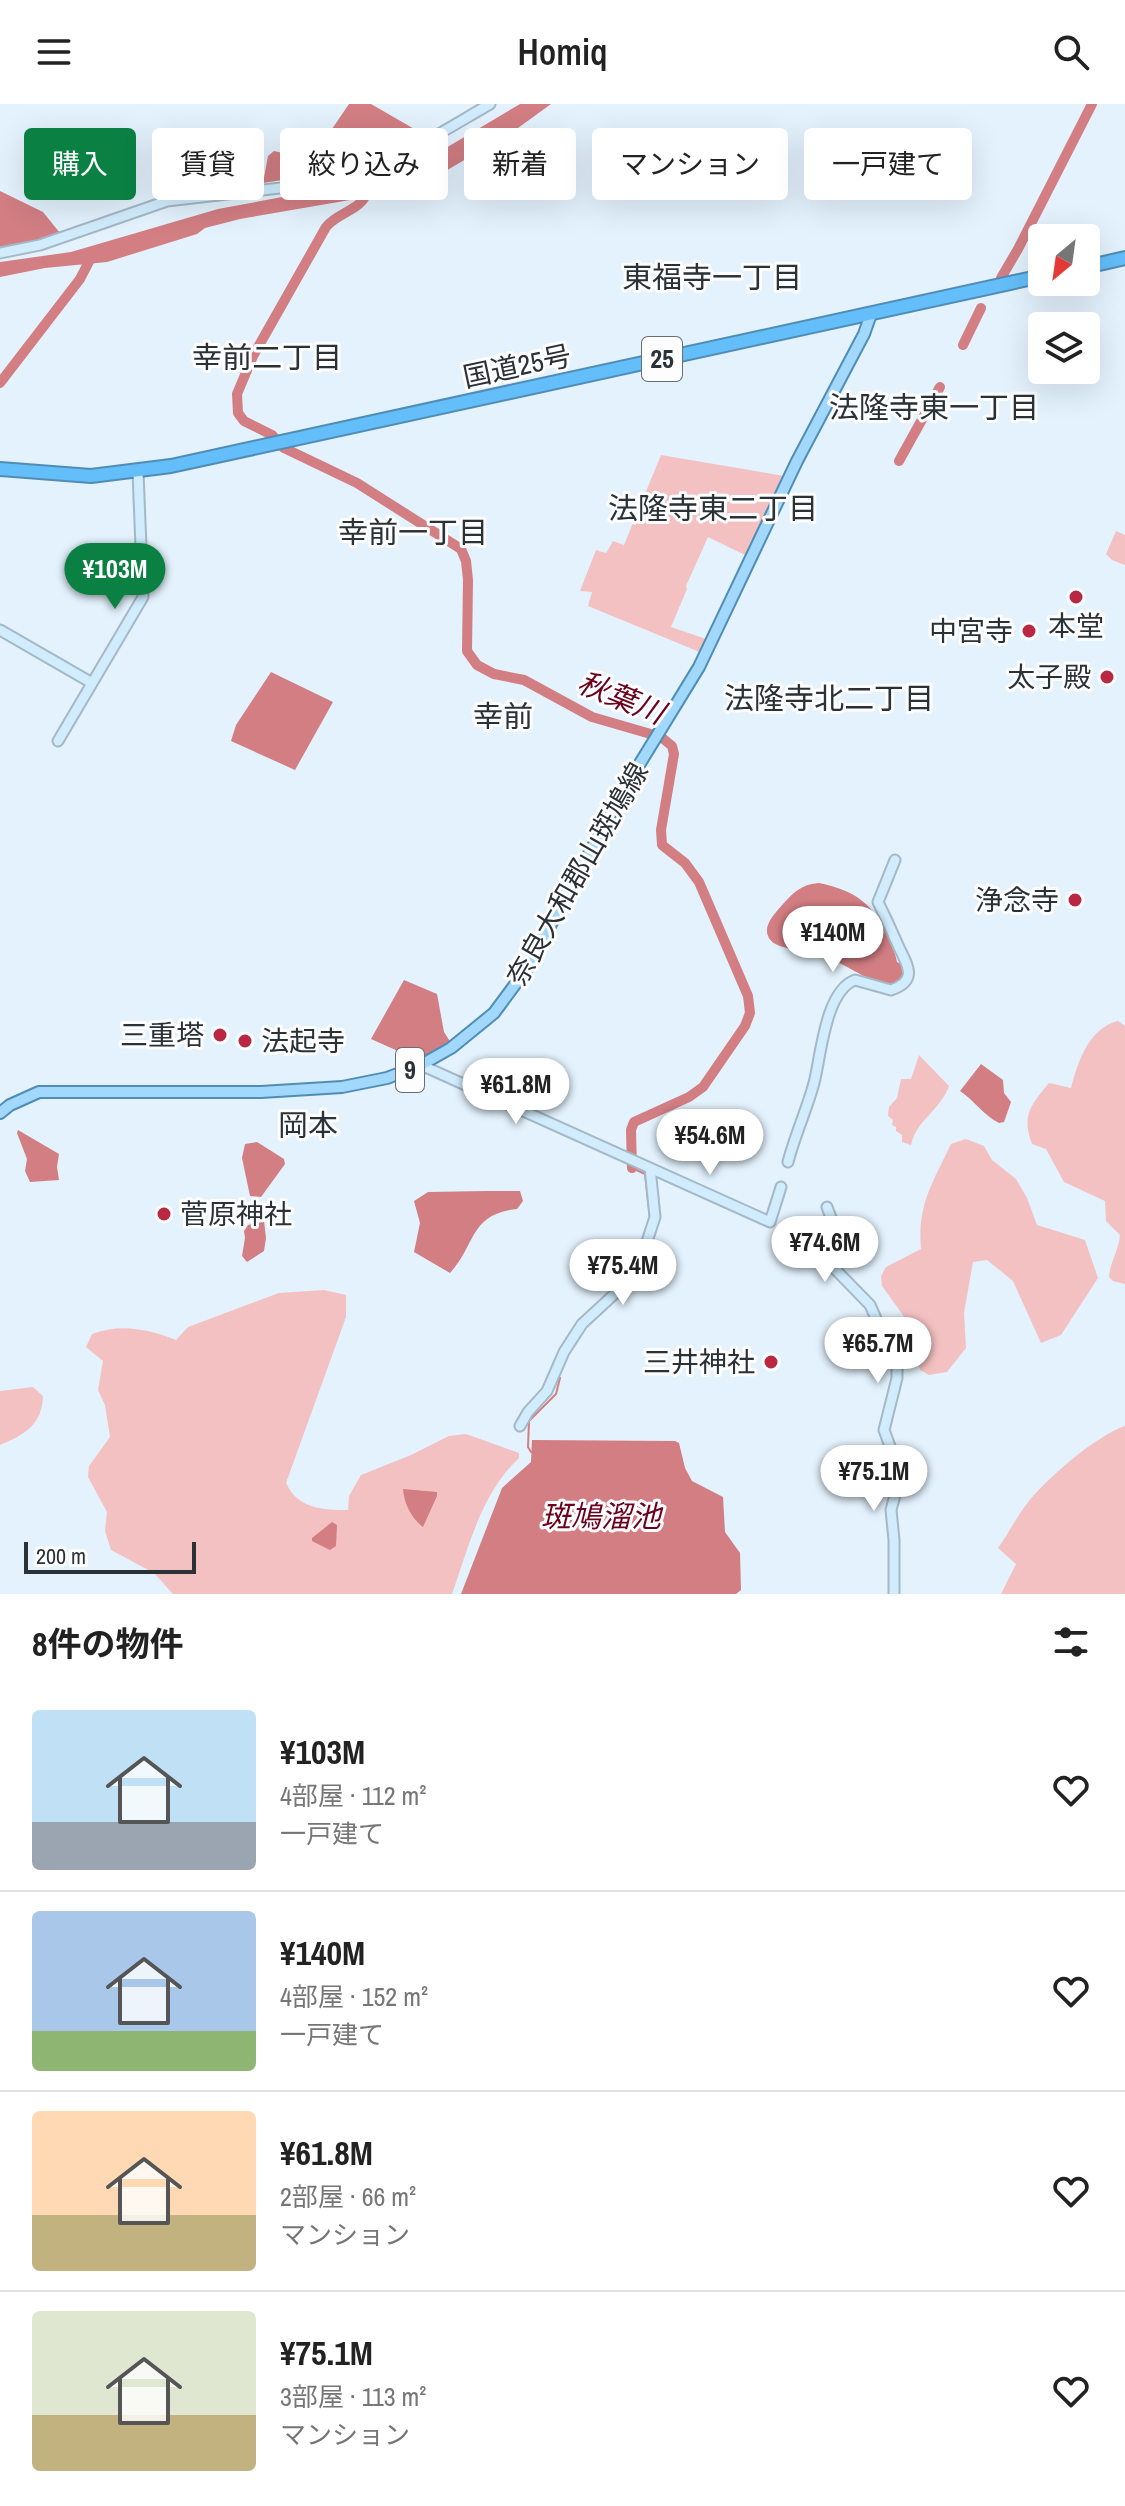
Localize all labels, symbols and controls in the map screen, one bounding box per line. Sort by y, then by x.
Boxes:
text: Homiq [517,28,608,76]
icon: menu [32,30,76,74]
icon: search [1049,30,1093,74]
chip: 購入 [24,128,136,200]
chip: 賃貸 [152,128,264,200]
chip: 絞り込み [280,128,448,200]
chip: 新着 [464,128,576,200]
chip: マンション [592,128,788,200]
chip: 一戸建て [804,128,972,200]
north arrow [1028,224,1100,296]
map controls [1028,224,1100,384]
district label: 東福寺一丁目 [622,257,802,297]
button: layers [1028,312,1100,384]
street label: 国道25号 [459,336,575,396]
district label: 幸前二丁目 [192,337,342,377]
road number: 25 [642,337,682,381]
district label: 法隆寺東一丁目 [829,387,1039,427]
district label: 法隆寺東二丁目 [608,488,818,528]
district label: 幸前一丁目 [338,512,488,552]
pin: ¥103M [59,543,171,611]
text: ¥103M [82,551,148,586]
marker: 本堂 [1067,588,1085,606]
place label: 本堂 [1048,607,1104,645]
place label: 中宮寺 [929,612,1013,650]
marker: 中宮寺 [1020,622,1038,640]
place label: 太子殿 [1007,658,1091,696]
water label: 秋葉川 [572,662,673,734]
marker: 太子殿 [1098,668,1116,686]
district label: 法隆寺北二丁目 [724,678,934,718]
district label: 幸前 [473,696,533,736]
street label: 奈良大和郡山斑鳩線 [498,755,656,993]
place label: 浄念寺 [975,881,1059,919]
marker: 浄念寺 [1066,891,1084,909]
pin: ¥140M [777,906,889,974]
text: ¥140M [800,914,866,949]
place label: 三重塔 [120,1016,204,1054]
place label: 法起寺 [261,1022,345,1060]
marker: 三重塔 [211,1026,229,1044]
marker: 法起寺 [236,1032,254,1050]
road number: 9 [396,1048,424,1092]
pin: ¥61.8M [451,1058,581,1126]
text: ¥61.8M [480,1066,552,1101]
district label: 岡本 [278,1105,338,1145]
pin: ¥54.6M [645,1109,775,1177]
text: ¥54.6M [674,1117,746,1152]
place label: 菅原神社 [180,1195,292,1233]
marker: 菅原神社 [155,1205,173,1223]
pin: ¥74.6M [760,1216,890,1284]
text: ¥74.6M [789,1224,861,1259]
pin: ¥75.4M [558,1239,688,1307]
text: ¥75.4M [587,1247,659,1282]
pin: ¥65.7M [813,1317,943,1385]
text: ¥65.7M [842,1325,914,1360]
place label: 三井神社 [643,1343,755,1381]
marker: 三井神社 [762,1353,780,1371]
pin: ¥75.1M [809,1445,939,1513]
text: ¥75.1M [838,1453,910,1488]
water label: 斑鳩溜池 [541,1496,664,1536]
scale bar [24,1538,196,1574]
text: 200 m [36,1541,86,1571]
icon: filters [1049,1620,1093,1664]
text: 8件の物件 [32,1621,184,1667]
text: ¥103M [280,1729,365,1775]
icon: home [96,1742,192,1838]
icon: heart [1049,1768,1093,1812]
text: 4部屋 · 112 m² [280,1778,426,1813]
text: 一戸建て [280,1816,384,1851]
text: ¥140M [280,1930,365,1976]
icon: home [96,1943,192,2039]
icon: heart [1049,1969,1093,2013]
text: 4部屋 · 152 m² [280,1979,428,2014]
text: 一戸建て [280,2017,384,2052]
text: ¥61.8M [280,2130,373,2176]
icon: home [96,2143,192,2239]
icon: heart [1049,2169,1093,2213]
text: 2部屋 · 66 m² [280,2179,416,2214]
text: マンション [280,2217,410,2252]
text: ¥75.1M [280,2330,373,2376]
icon: home [96,2343,192,2439]
icon: heart [1049,2369,1093,2413]
text: 3部屋 · 113 m² [280,2379,426,2414]
text: マンション [280,2417,410,2452]

